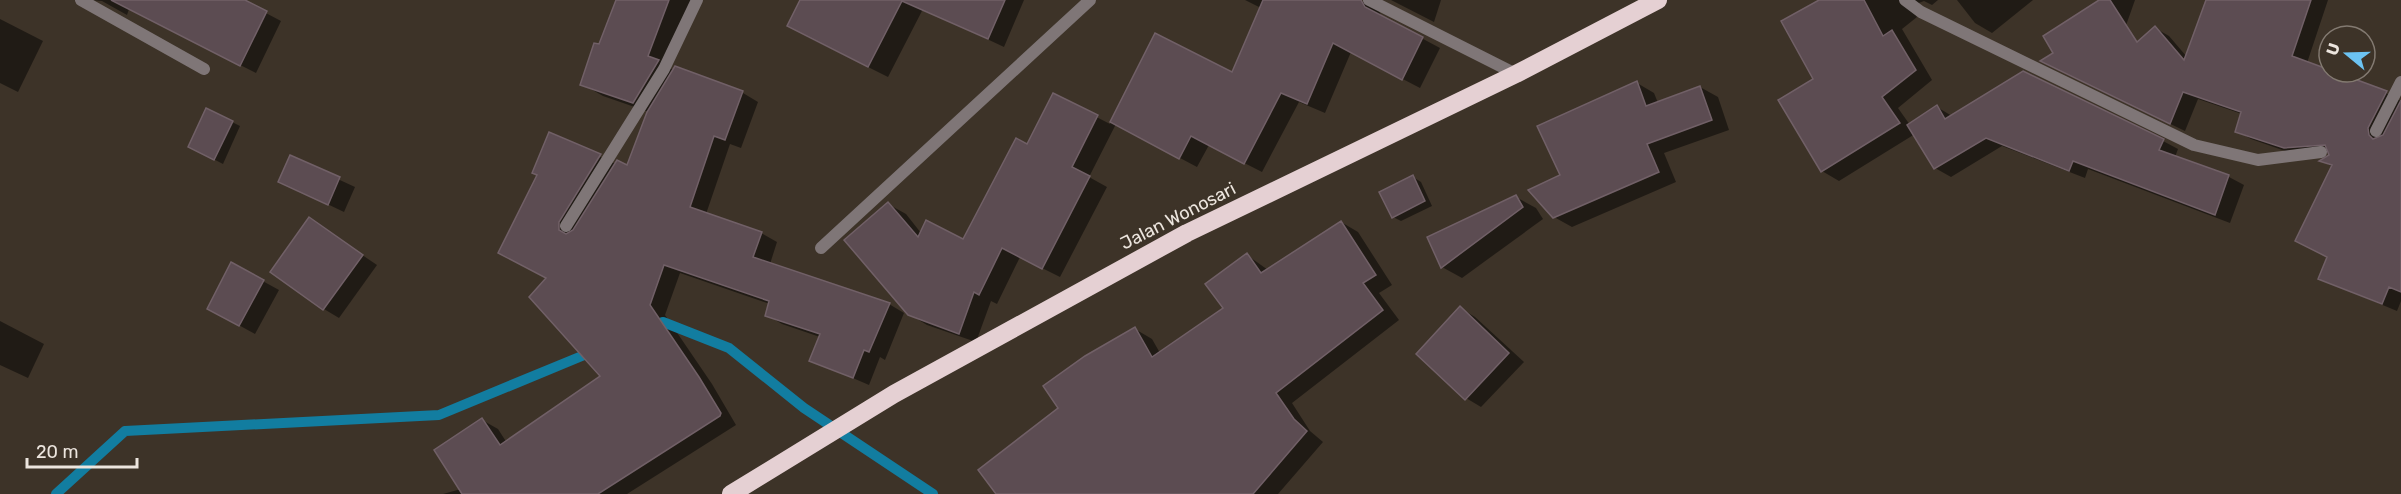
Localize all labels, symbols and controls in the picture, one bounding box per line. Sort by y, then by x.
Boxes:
north arrow [2317,24,2377,84]
text: U [2322,41,2344,58]
street label: Jalan Wonosari [1117,177,1239,255]
scale bar [27,431,136,469]
text: 20 m [36,441,78,463]

